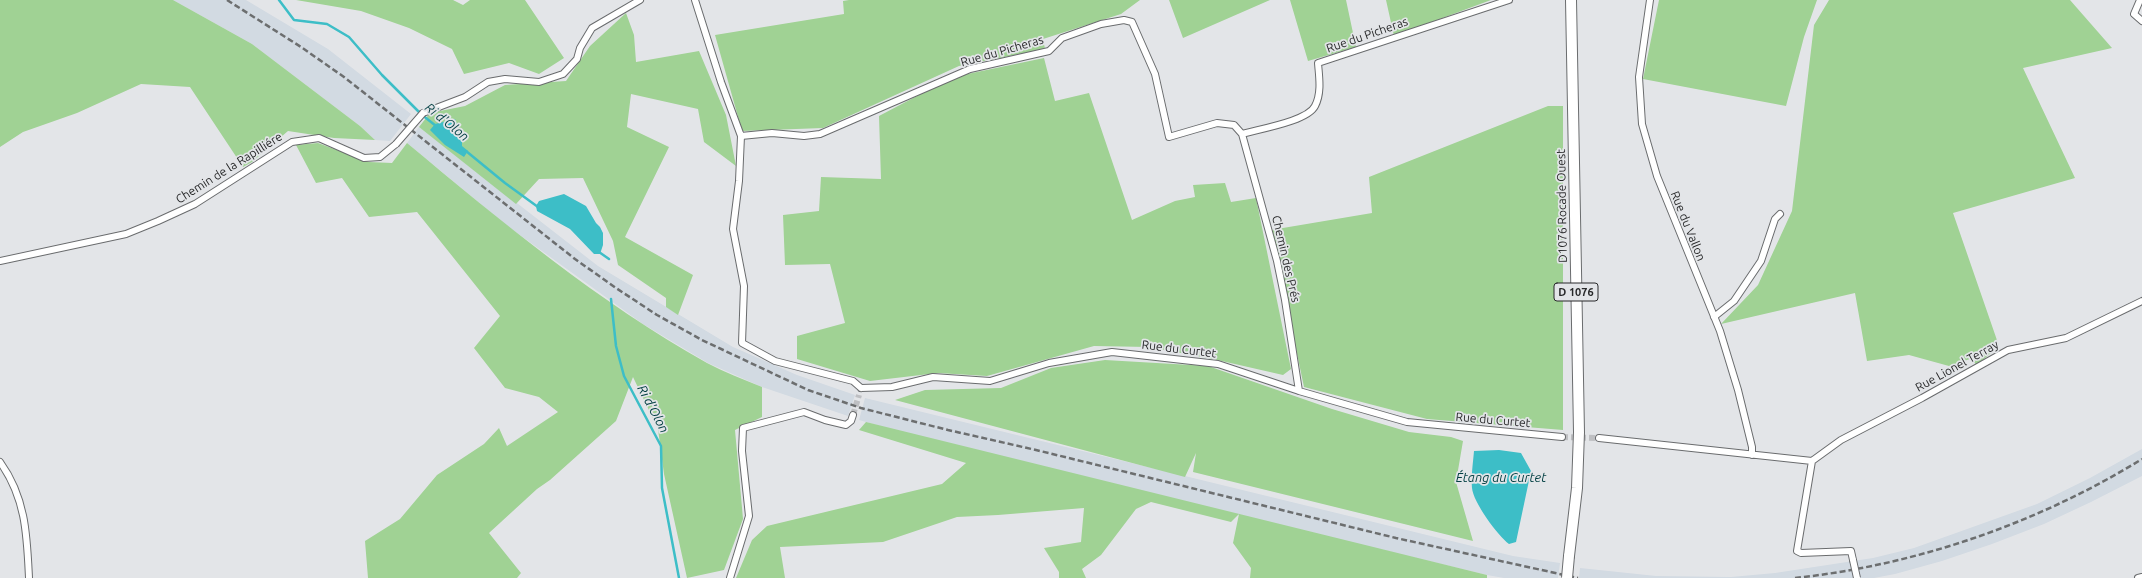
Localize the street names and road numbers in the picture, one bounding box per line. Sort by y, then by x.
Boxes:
street label: Rue du Picheras [1324,14,1410,56]
street label: Rue du Picheras [959,32,1045,70]
street label: Chemin de la Rapilliére [173,129,285,207]
street label: D1076 Rocade Ouest [1554,149,1570,263]
street label: Rue du Vallon [1667,189,1709,263]
street label: Chemin des Prés [1269,214,1303,304]
road number: D 1076 [1554,283,1598,301]
street label: Rue du Curtet [1141,337,1217,361]
street label: Rue Lionel Terray [1913,337,2001,395]
street label: Rue du Curtet [1455,410,1531,430]

